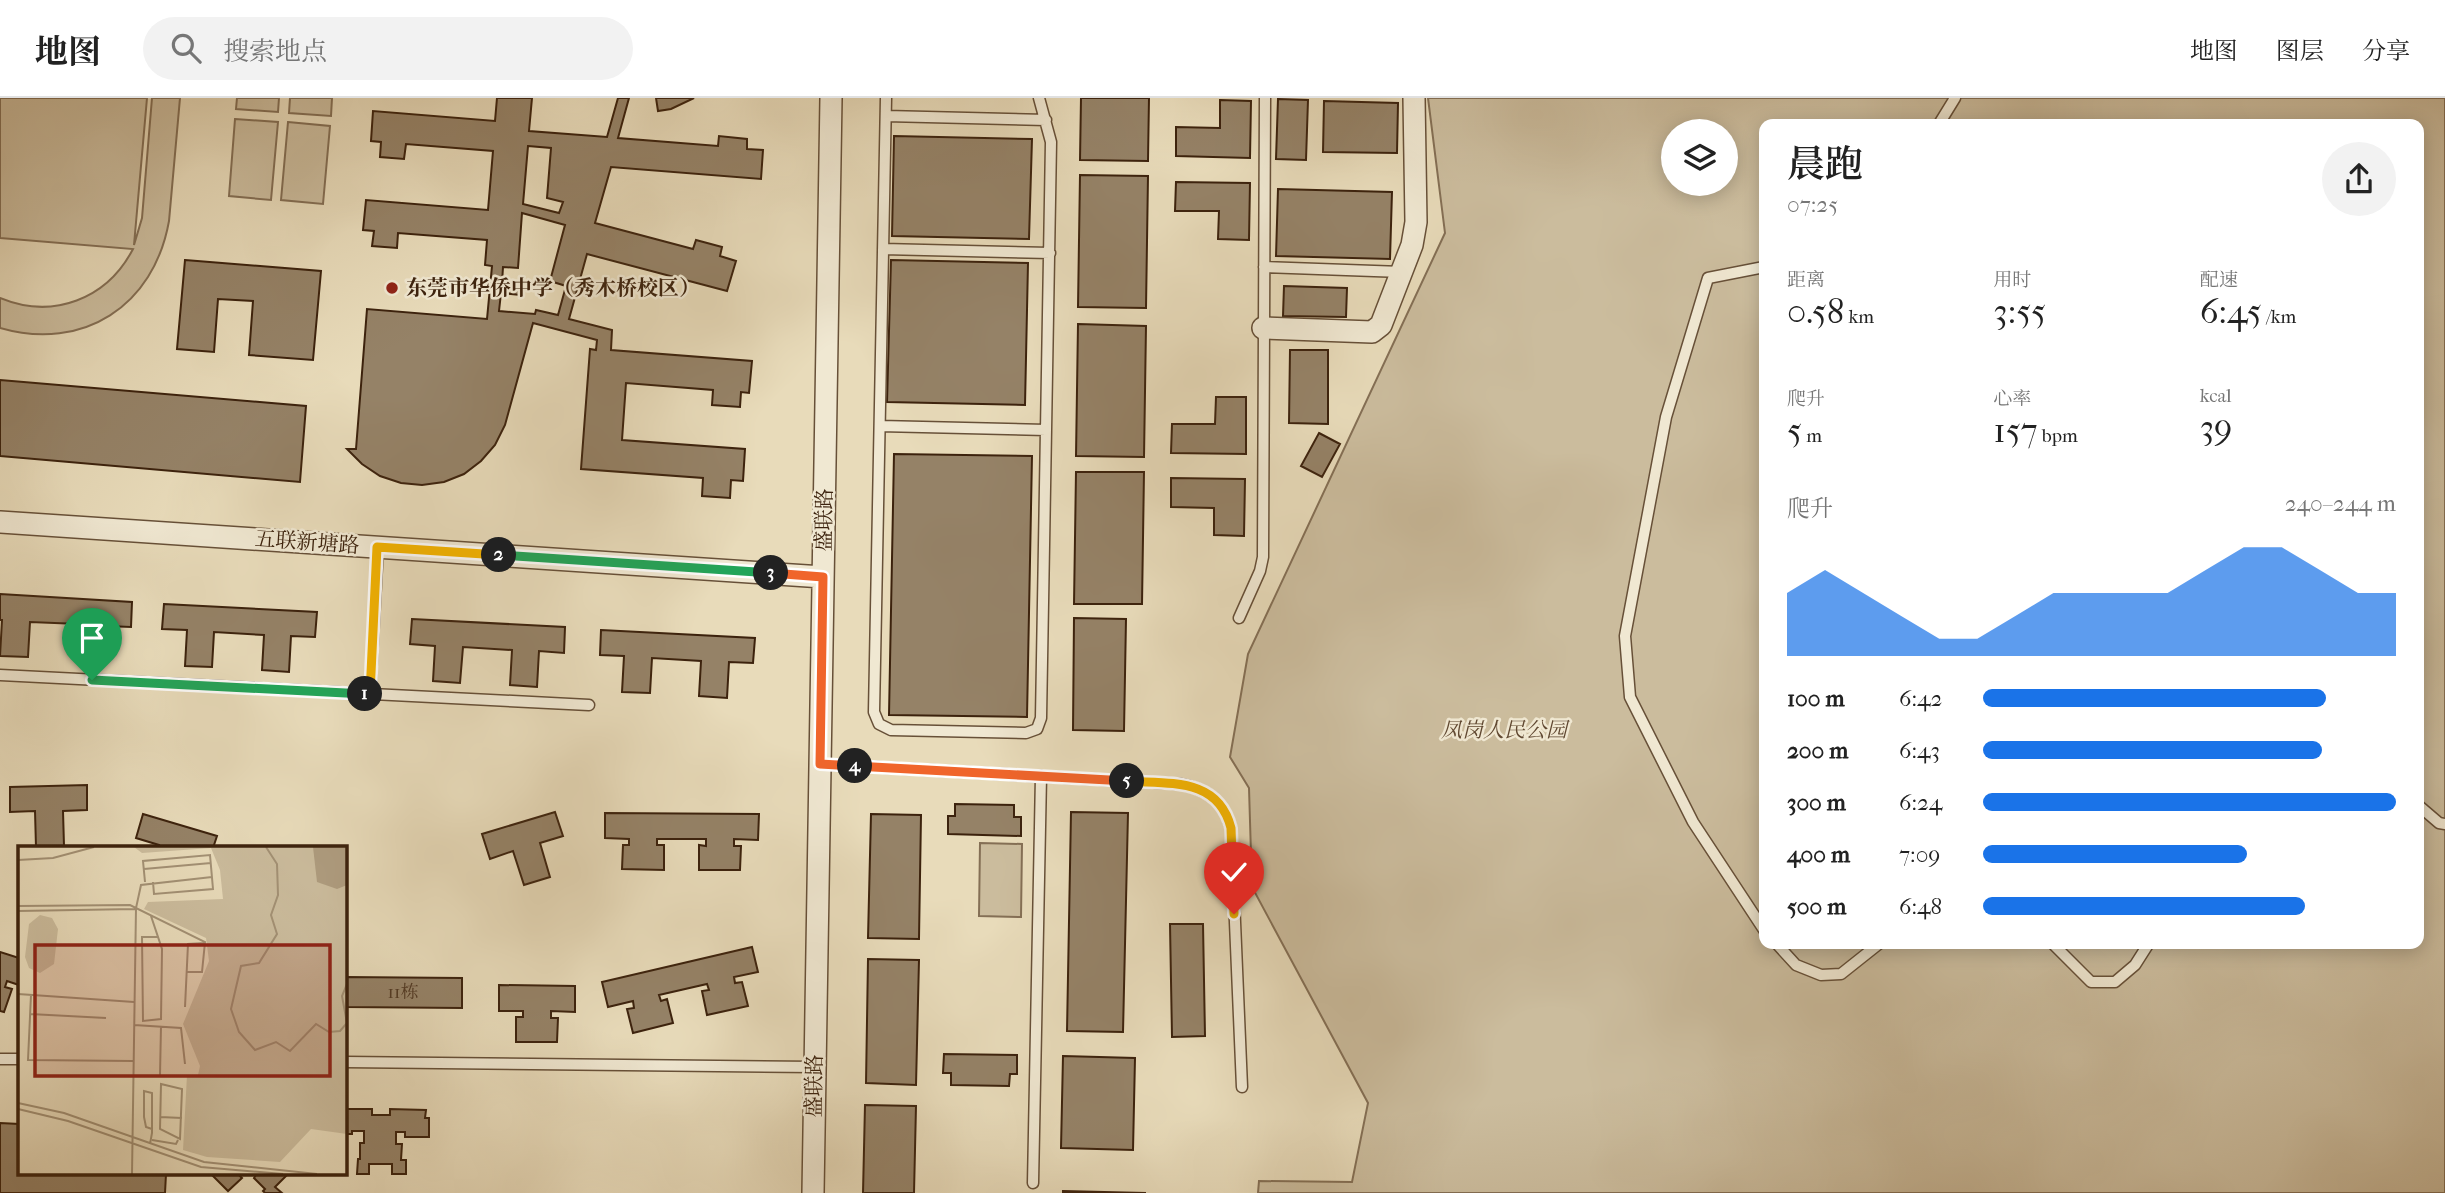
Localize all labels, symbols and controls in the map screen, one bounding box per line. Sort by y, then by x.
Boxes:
search box [143,17,633,80]
icon: search [167,29,205,67]
text: 地图 [35,33,101,72]
text: 搜索地点 [223,36,327,67]
text: 地图 [2190,37,2238,65]
text: 图层 [2276,37,2324,65]
text: 分享 [2362,37,2410,65]
map controls [1661,119,1738,196]
button: layers [1661,119,1738,196]
text: 晨跑 [1787,142,1863,187]
button: share [2322,142,2396,216]
text: 07:25 [1787,191,1838,218]
text: 距离 [1787,269,1825,291]
text: 用时 [1993,269,2031,291]
text: 配速 [2200,269,2238,291]
place label: 东莞市华侨中学（秀木桥校区） [406,276,700,300]
marker: 东莞市华侨中学（秀木桥校区） [384,280,400,296]
text: 0.58 [1787,291,1844,332]
text: 3:55 [1993,291,2046,332]
text: 6:45 [2200,291,2262,332]
text: km [1844,306,1874,328]
text: /km [2262,306,2296,328]
text: kcal [2200,385,2232,407]
text: 爬升 [1787,388,1825,410]
text: 心率 [1993,388,2031,410]
text: 39 [2200,407,2232,448]
text: 5 [1787,410,1802,451]
text: 157 [1993,410,2038,451]
text: m [1802,425,1822,447]
text: bpm [2038,425,2078,447]
street label: 盛联路 [811,488,837,552]
text: 240–244 m [2285,490,2396,517]
text: 爬升 [1787,495,1833,522]
street label: 五联新塘路 [254,526,360,558]
pin: 2 [482,538,516,573]
text: 2 [494,543,503,565]
pin: 3 [754,556,788,590]
text: 3 [767,561,774,583]
pin [62,608,122,680]
icon: arrive [73,619,111,657]
pin: 1 [348,676,382,712]
text: 1 [361,682,368,704]
text: 100 m [1787,685,1845,712]
text: 6:42 [1899,685,1942,712]
park label: 凤岗人民公园 [1441,718,1570,742]
text: 200 m [1787,737,1848,764]
text: 6:43 [1899,737,1940,764]
pin: 4 [838,748,872,784]
text: 4 [849,754,860,776]
pin: 5 [1110,764,1144,798]
text: 5 [1122,769,1131,791]
text: 300 m [1787,789,1846,816]
text: 6:24 [1899,789,1942,816]
text: 400 m [1787,841,1850,868]
text: 7:09 [1899,841,1940,868]
pin [1204,842,1264,914]
inset map [18,846,346,1176]
icon: check [1215,853,1253,891]
text: 500 m [1787,893,1846,920]
text: 6:48 [1899,893,1942,920]
house number: 11栋 [388,982,418,1003]
street label: 盛联路 [801,1054,827,1118]

